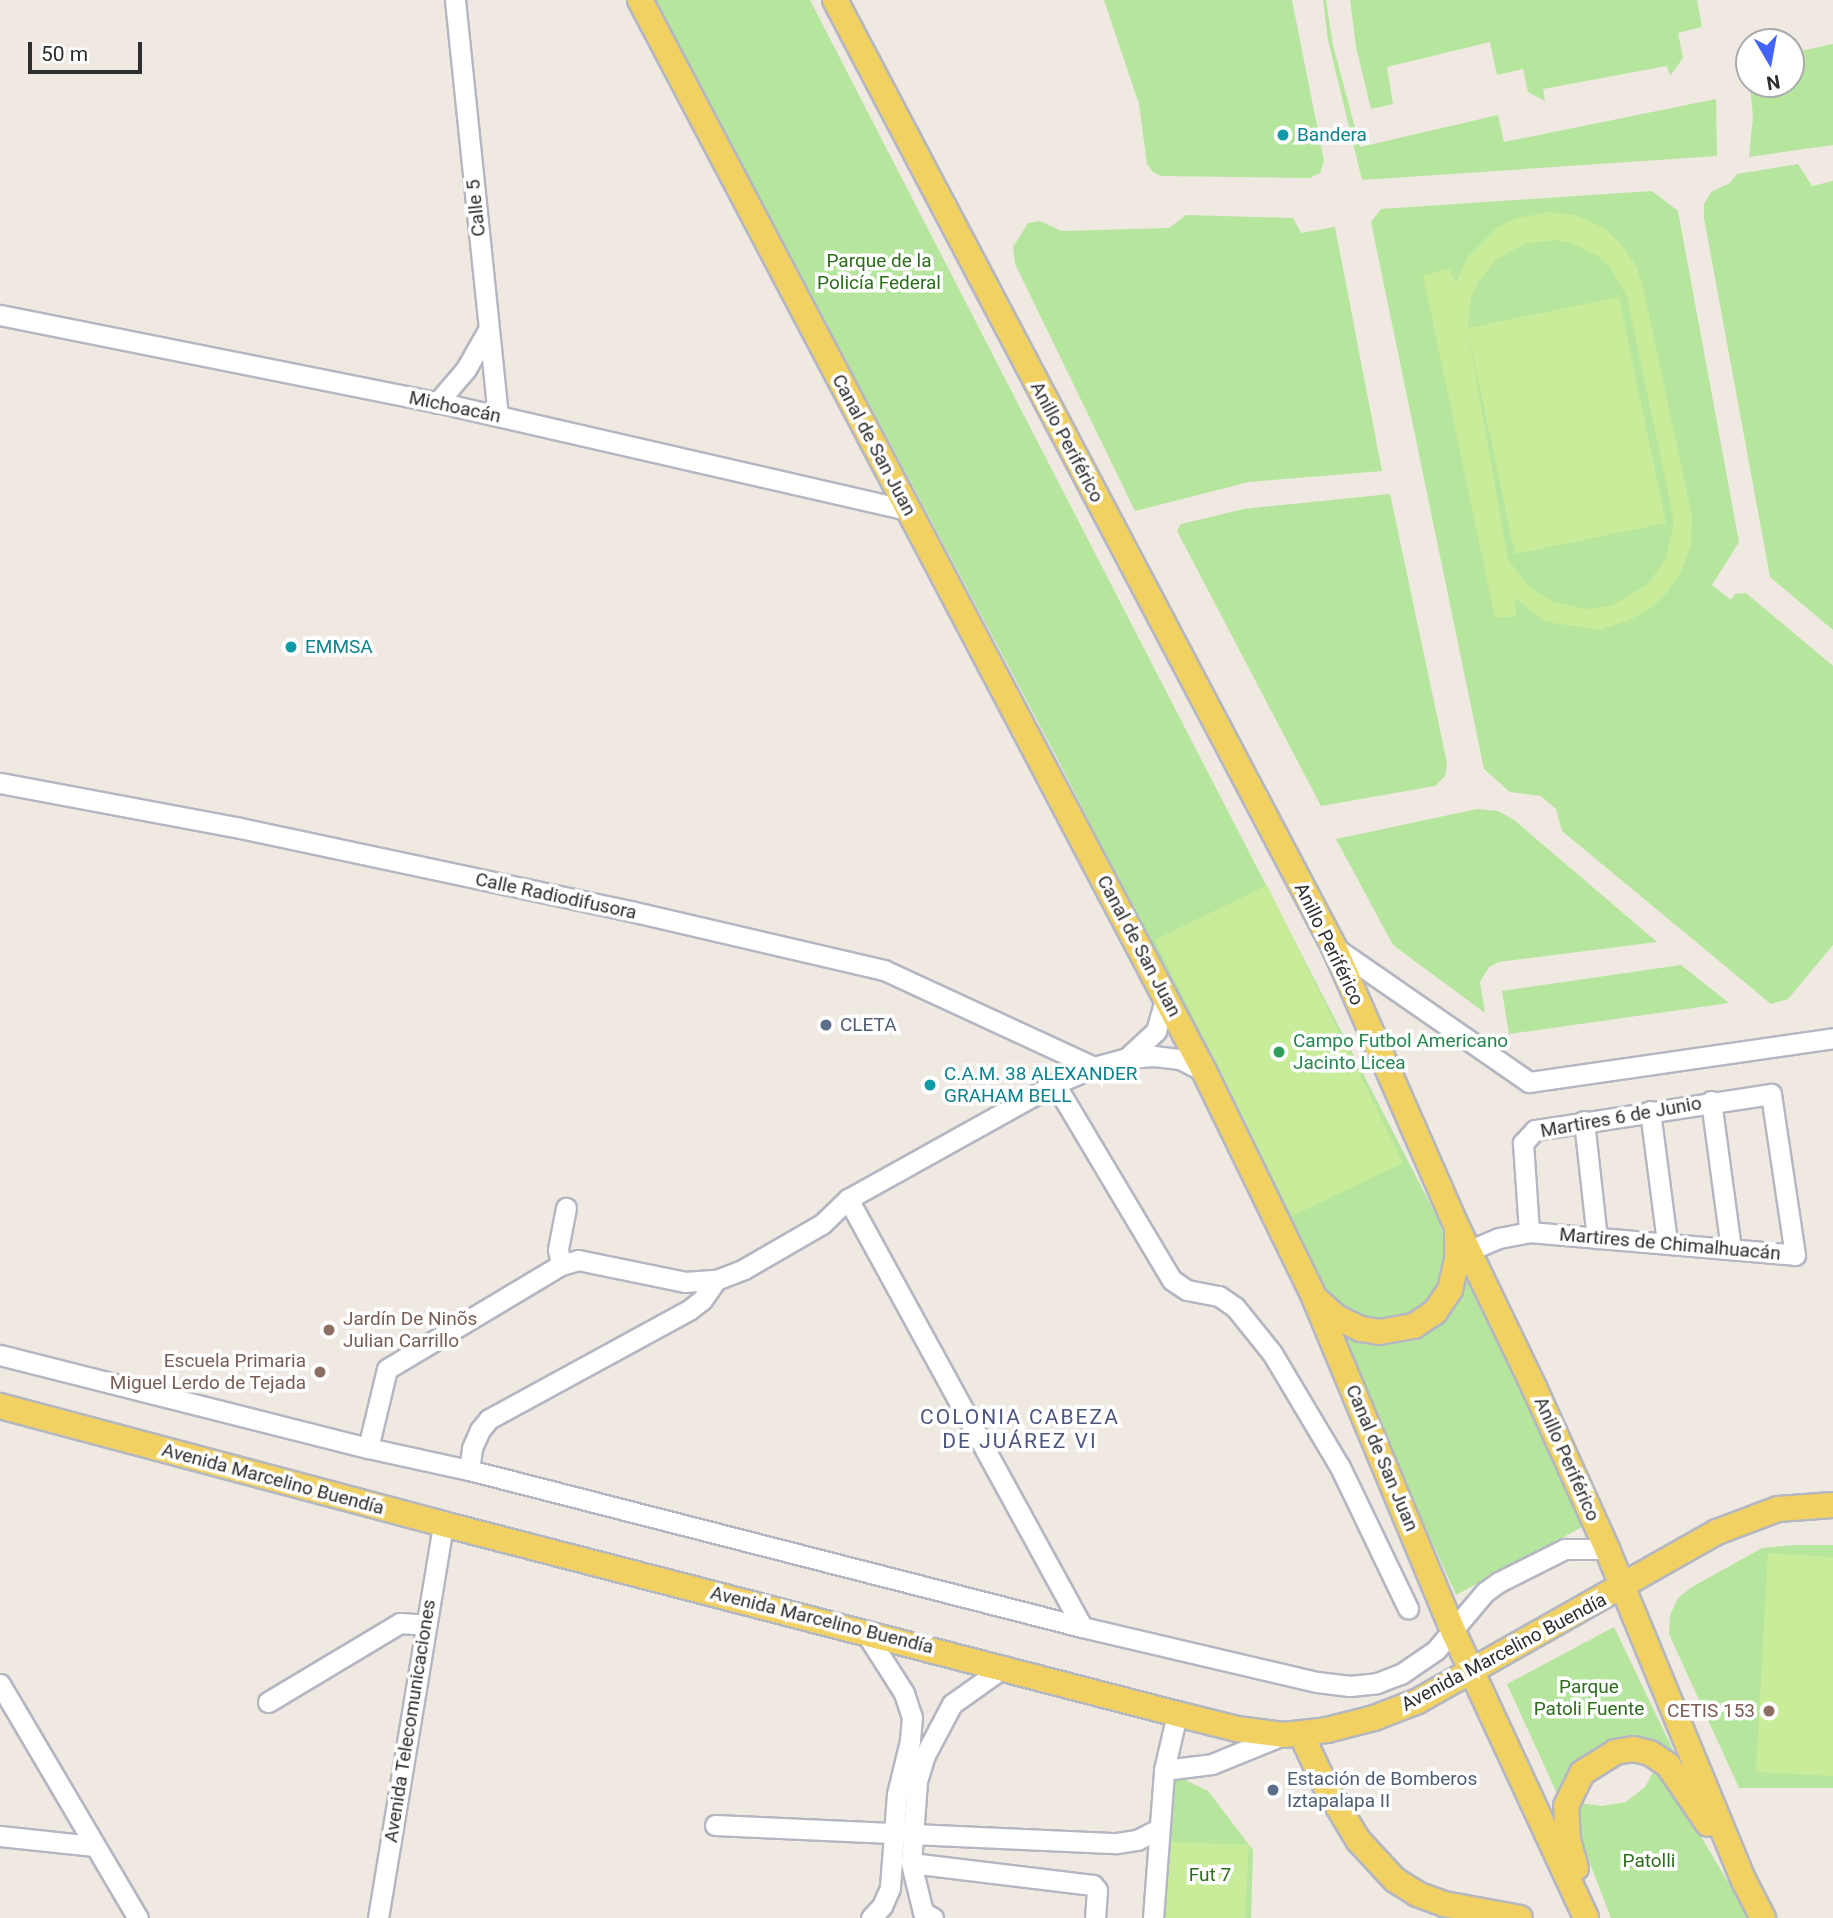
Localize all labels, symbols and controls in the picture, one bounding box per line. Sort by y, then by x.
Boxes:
scale bar [32,28,145,72]
north arrow [1735,28,1805,98]
text: 50 m [41,42,88,66]
text: N [1765,70,1782,95]
place label: Bandera [1297,124,1367,146]
marker: Bandera [1275,127,1291,143]
street label: Calle 5 [462,178,490,238]
park label: Parque de la Policía Federal [817,250,941,294]
street label: Canal de San Juan [827,370,921,520]
street label: Anillo Periférico [1026,378,1108,506]
street label: Michoacán [407,386,503,428]
place label: EMMSA [305,636,373,658]
marker: EMMSA [283,639,299,655]
street label: Calle Radiodifusora [473,868,639,924]
street label: Canal de San Juan [1092,871,1186,1021]
street label: Anillo Periférico [1289,879,1369,1009]
place label: CLETA [840,1014,897,1036]
marker: CLETA [818,1017,834,1033]
place label: Campo Futbol Americano Jacinto Licea [1293,1030,1508,1074]
marker: Campo Futbol Americano Jacinto Licea [1271,1044,1287,1060]
place label: C.A.M. 38 ALEXANDER GRAHAM BELL [944,1063,1137,1107]
marker: C.A.M. 38 ALEXANDER GRAHAM BELL [922,1077,938,1093]
street label: Martires 6 de Junio [1539,1092,1703,1142]
street label: Martires de Chimalhuacán [1558,1223,1782,1265]
place label: Jardín De Ninõs Julian Carrillo [343,1308,477,1352]
marker: Jardín De Ninõs Julian Carrillo [321,1322,337,1338]
place label: Escuela Primaria Miguel Lerdo de Tejada [109,1350,306,1394]
marker: Escuela Primaria Miguel Lerdo de Tejada [312,1364,328,1380]
street label: Canal de San Juan [1341,1381,1423,1535]
street label: Anillo Periférico [1529,1393,1605,1525]
district label: COLONIA CABEZA DE JUÁREZ VI [922,1404,1118,1454]
street label: Avenida Marcelino Buendía [159,1438,387,1520]
street label: Avenida Marcelino Buendía [708,1581,936,1659]
street label: Avenida Marcelino Buendía [1398,1588,1610,1716]
street label: Avenida Telecomunicaciones [379,1598,441,1844]
park label: Parque Patoli Fuente [1534,1676,1644,1720]
place label: CETIS 153 [1667,1700,1755,1722]
marker: CETIS 153 [1761,1703,1777,1719]
place label: Estación de Bomberos Iztapalapa II [1287,1768,1477,1812]
marker: Estación de Bomberos Iztapalapa II [1265,1782,1281,1798]
park label: Patolli [1623,1850,1675,1872]
park label: Fut 7 [1189,1864,1231,1886]

